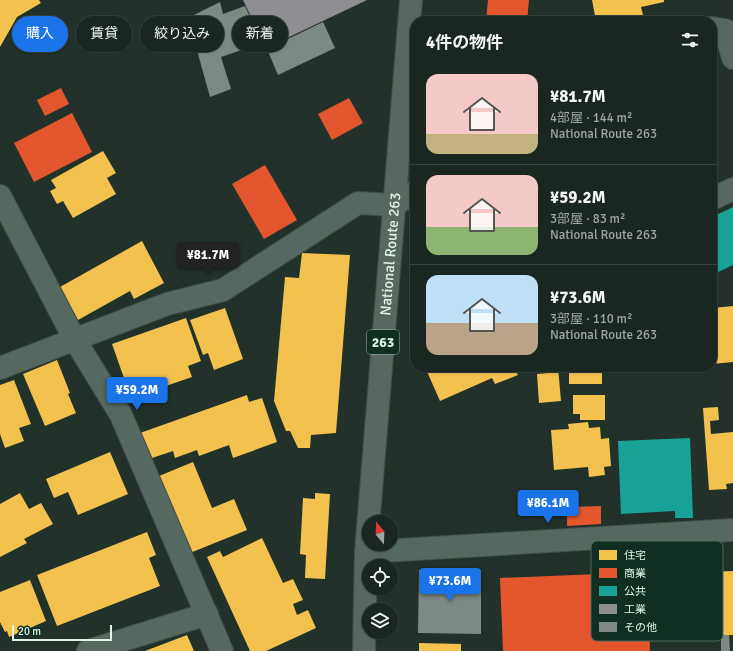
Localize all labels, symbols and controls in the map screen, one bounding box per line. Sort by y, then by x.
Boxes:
chip: 購入 [12,16,68,52]
chip: 賃貸 [76,16,132,52]
chip: 絞り込み [140,16,224,52]
chip: 新着 [232,16,288,52]
icon: filters [679,29,701,51]
text: 4件の物件 [426,32,503,53]
text: ¥81.7M [550,86,606,107]
icon: home [458,90,506,138]
text: 4部屋 · 144 m² [550,110,632,126]
text: National Route 263 [550,126,657,142]
text: ¥59.2M [550,187,606,208]
icon: home [458,191,506,239]
street label: National Route 263 [376,192,404,316]
text: 3部屋 · 83 m² [550,211,625,227]
text: National Route 263 [550,227,657,243]
pin: ¥81.7M [175,242,241,276]
text: ¥81.7M [187,247,229,263]
text: ¥73.6M [550,287,606,308]
icon: home [458,291,506,339]
text: 3部屋 · 110 m² [550,311,632,327]
text: National Route 263 [550,327,657,343]
road number: 263 [367,330,399,354]
pin: ¥59.2M [104,377,170,411]
text: ¥59.2M [116,382,158,398]
pin: ¥86.1M [515,490,581,524]
text: ¥86.1M [527,495,569,511]
north arrow [362,515,398,551]
map controls [362,515,398,639]
legend [591,541,723,641]
text: 住宅 [624,549,646,562]
button: locate [362,559,398,595]
text: 商業 [624,567,646,580]
pin: ¥73.6M [417,568,483,602]
text: ¥73.6M [429,573,471,589]
text: 公共 [624,585,646,598]
button: layers [362,603,398,639]
text: 工業 [624,603,646,616]
text: その他 [624,621,657,634]
scale bar [12,623,112,642]
text: 20 m [18,625,41,638]

